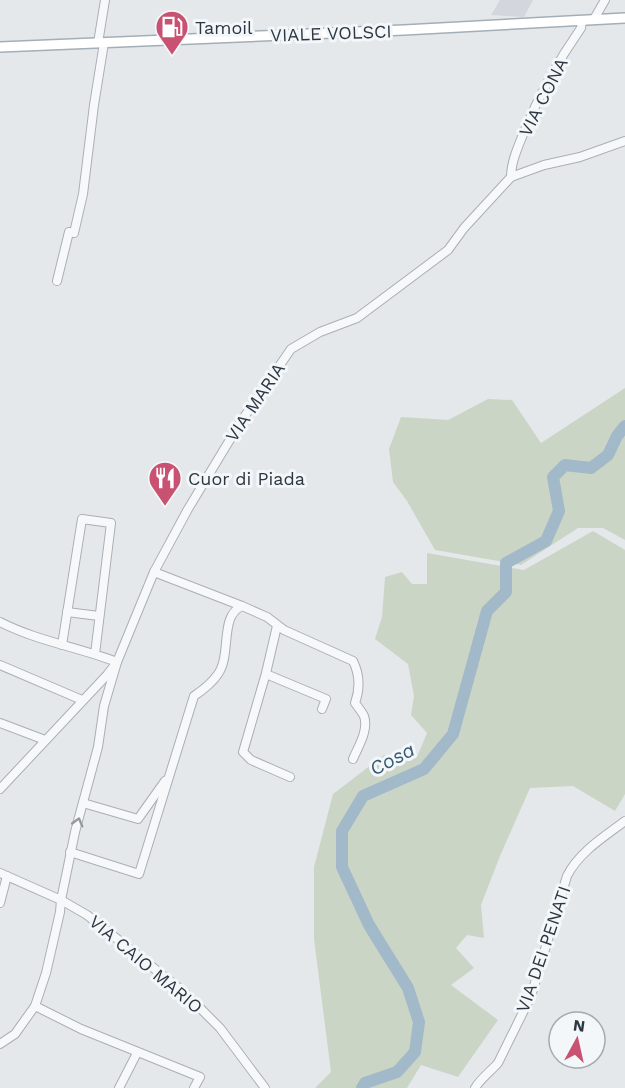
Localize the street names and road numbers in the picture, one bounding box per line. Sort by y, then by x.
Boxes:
street label: VIALE VOLSCI [270,20,392,46]
street label: VIA CONA [514,54,572,140]
street label: VIA MARIA [221,358,289,445]
street label: VIA DEI PENATI [512,883,574,1015]
street label: VIA CAIO MARIO [85,910,207,1018]

